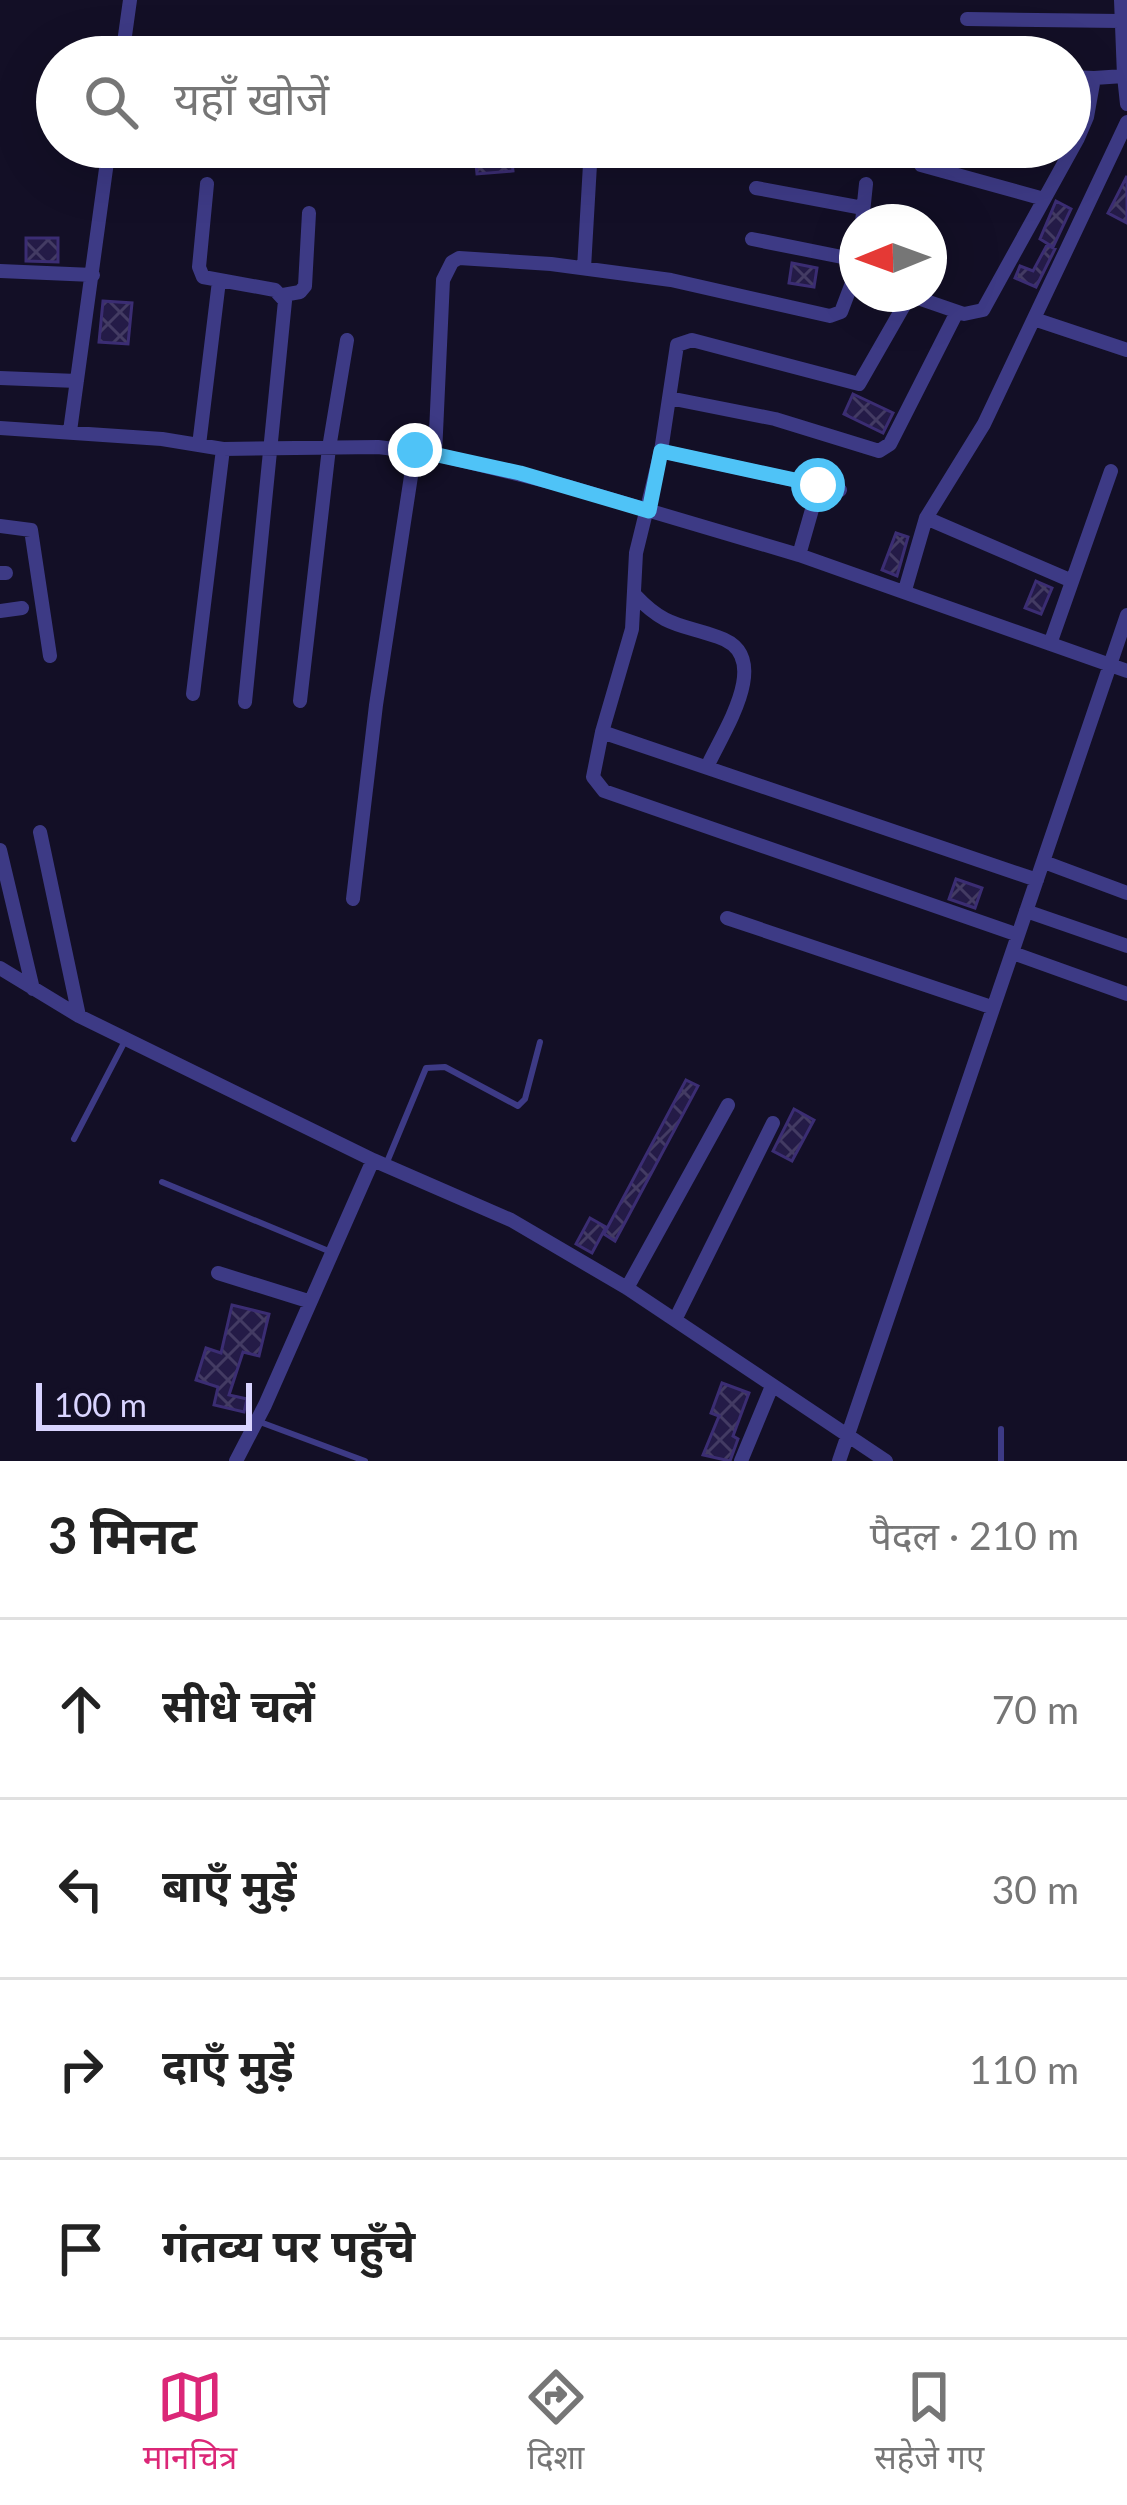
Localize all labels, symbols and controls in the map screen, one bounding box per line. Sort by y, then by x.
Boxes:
search box [36,36,1091,168]
icon: search [78,69,144,135]
text: यहाँ खोजें [174,71,329,125]
north arrow [839,204,947,312]
route end [388,423,442,477]
route start [791,458,845,512]
scale bar [36,1377,252,1430]
text: 100 m [54,1384,147,1424]
text: 3 मिनट [48,1504,197,1565]
text: पैदल · 210 m [870,1512,1079,1558]
icon: ahead [48,1676,114,1742]
text: सीधे चलें [162,1678,315,1732]
text: 70 m [992,1686,1079,1732]
icon: left [48,1856,114,1922]
text: बाएँ मुड़ें [162,1858,296,1912]
text: 30 m [992,1866,1079,1912]
icon: right [48,2036,114,2102]
text: दाएँ मुड़ें [162,2038,294,2092]
text: 110 m [969,2046,1079,2092]
icon: arrive [48,2216,114,2282]
text: गंतव्य पर पहुँचे [162,2218,415,2272]
tab: मानचित्र [143,2364,237,2482]
tab: दिशा [523,2364,589,2482]
tab: सहेजे गए [875,2364,984,2482]

